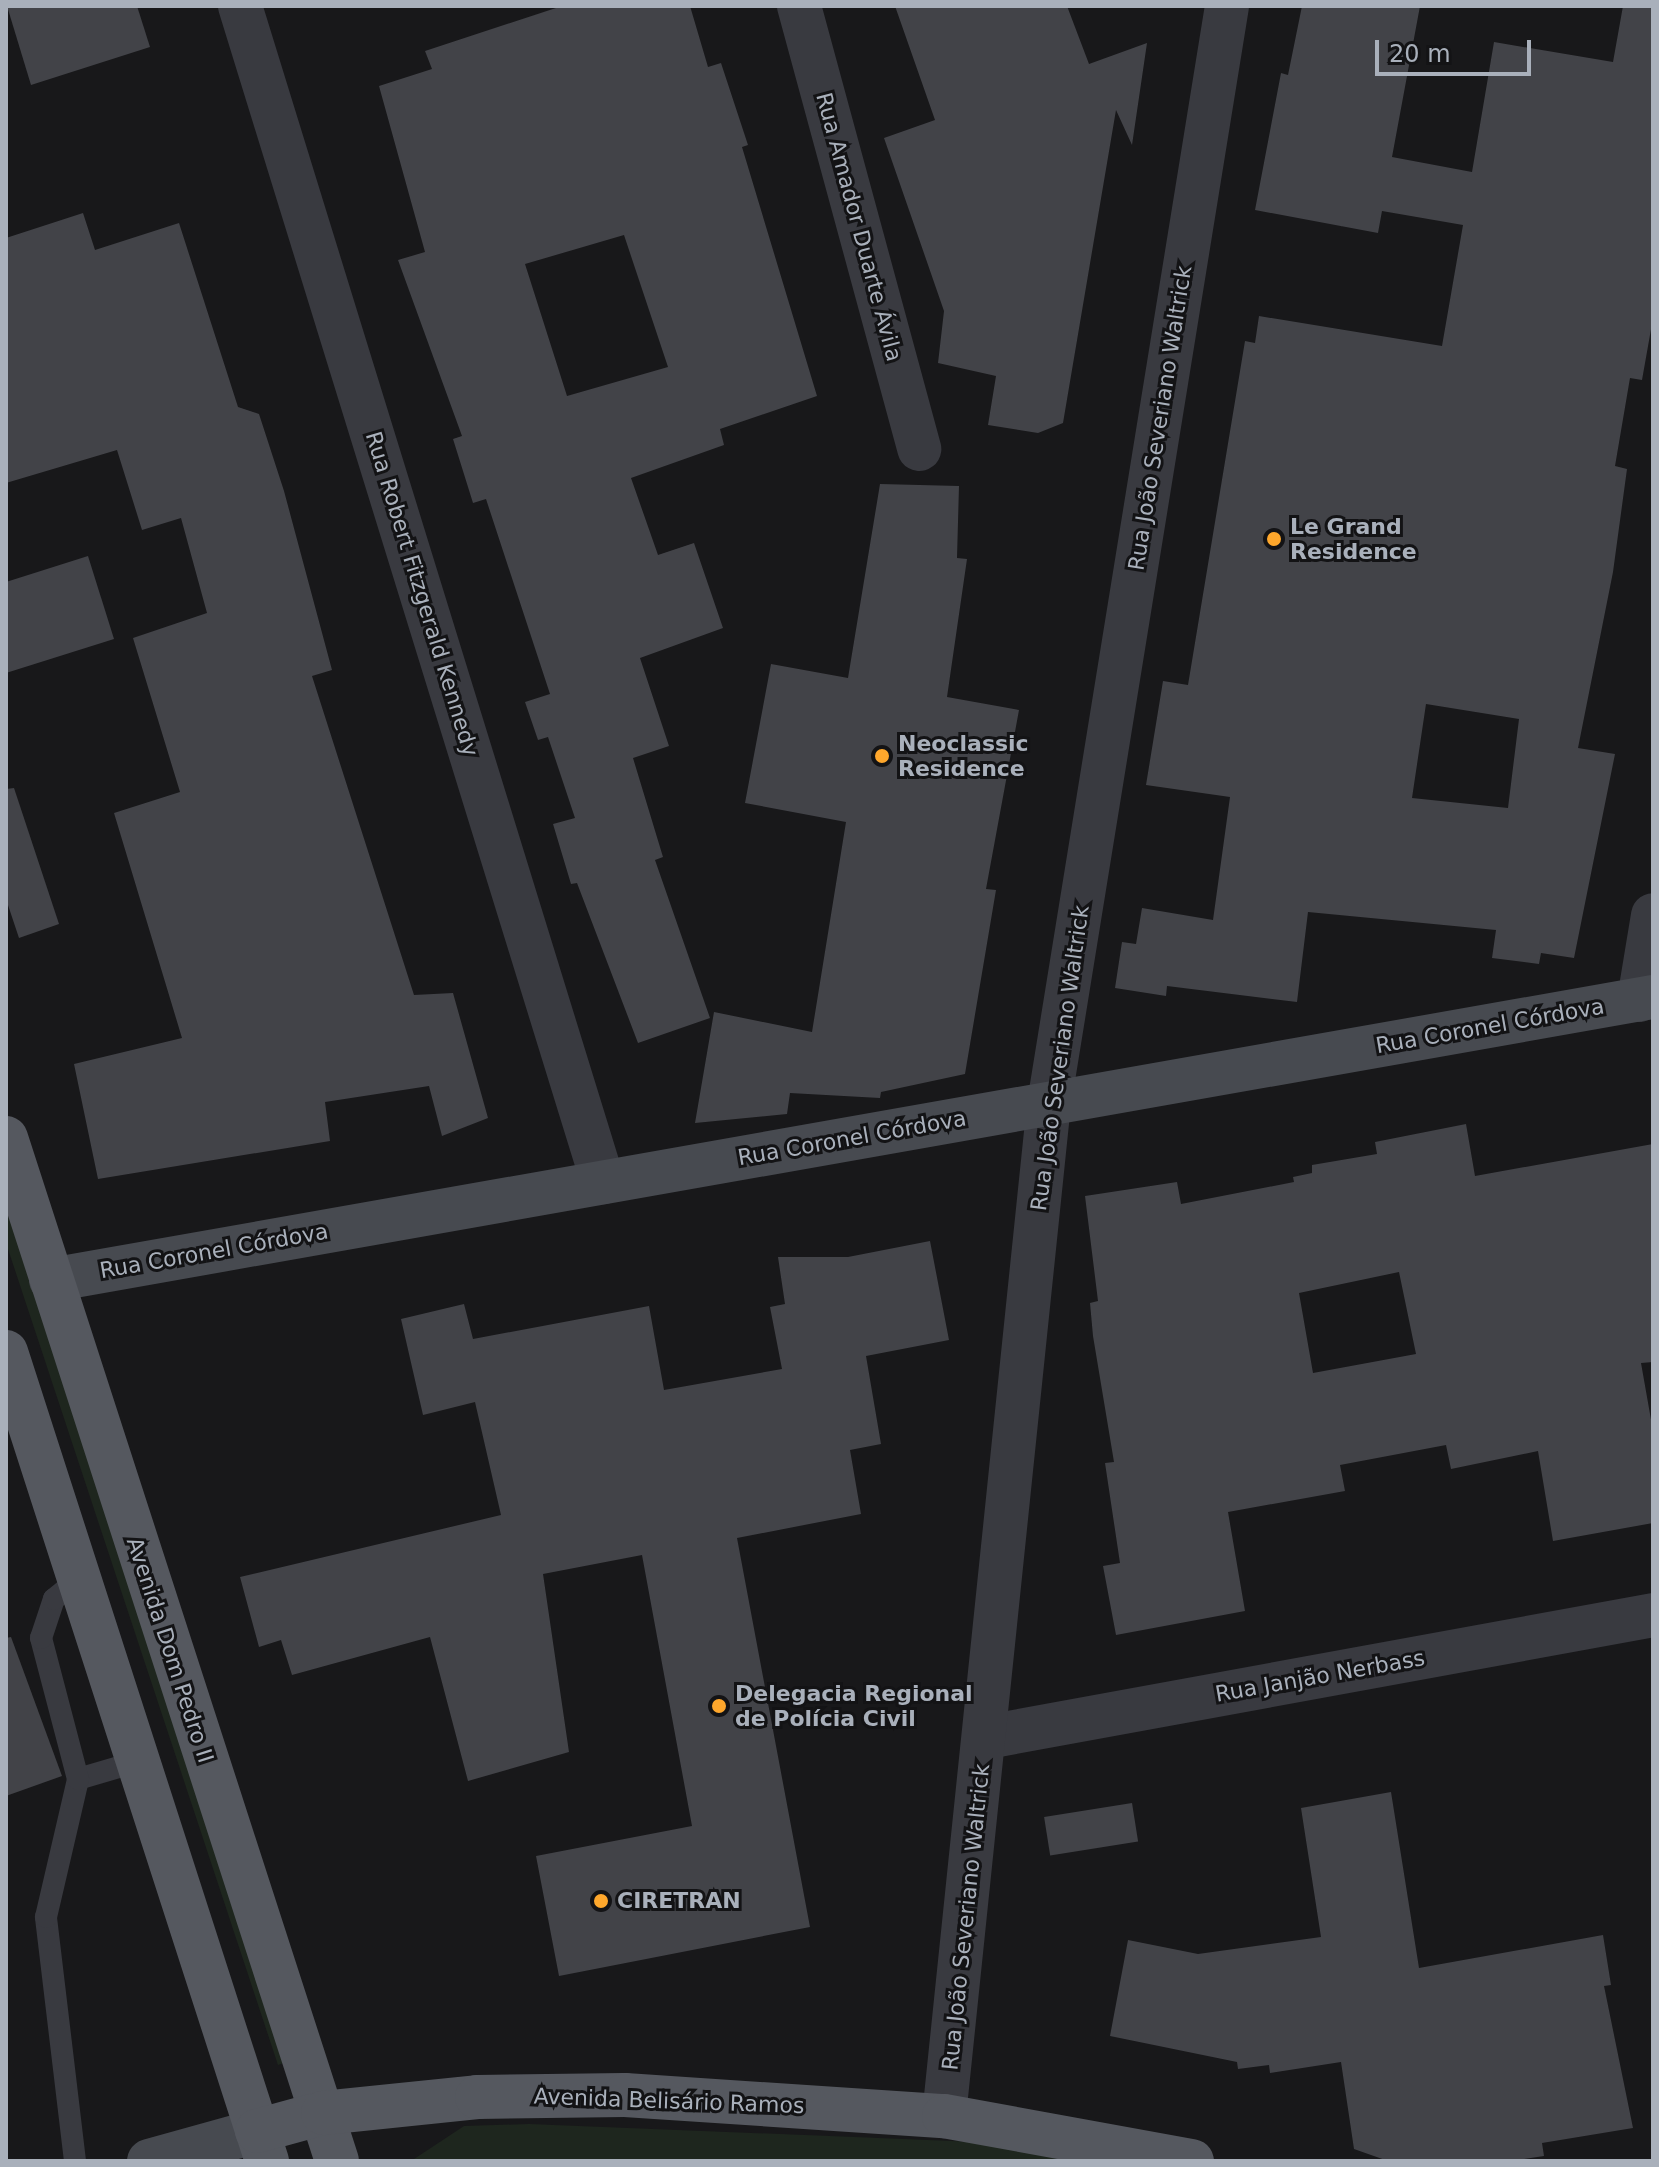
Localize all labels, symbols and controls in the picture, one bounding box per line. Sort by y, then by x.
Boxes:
scale bar [1379,24,1535,74]
text: 20 m [1389,40,1451,68]
street label: Rua Amador Duarte Ávila [810,90,908,364]
street label: Rua João Severiano Waltrick [1123,264,1197,572]
street label: Rua Robert Fitzgerald Kennedy [360,428,484,760]
place label: Le Grand Residence [1290,513,1417,564]
marker: Le Grand Residence [1265,530,1283,548]
place label: Neoclassic Residence [898,730,1029,782]
marker: Neoclassic Residence [873,747,891,765]
street label: Rua João Severiano Waltrick [1025,904,1095,1212]
street label: Rua Coronel Córdova [1374,993,1606,1059]
street label: Rua Coronel Córdova [736,1105,968,1171]
street label: Rua Coronel Córdova [98,1218,330,1284]
street label: Avenida Dom Pedro II [121,1534,219,1766]
street label: Rua Janjão Nerbass [1213,1645,1427,1707]
place label: Delegacia Regional de Polícia Civil [735,1680,973,1732]
marker: Delegacia Regional de Polícia Civil [710,1697,728,1715]
street label: Rua João Severiano Waltrick [937,1762,995,2072]
place label: CIRETRAN [617,1888,741,1914]
marker: CIRETRAN [592,1892,610,1910]
street label: Avenida Belisário Ramos [533,2083,805,2119]

